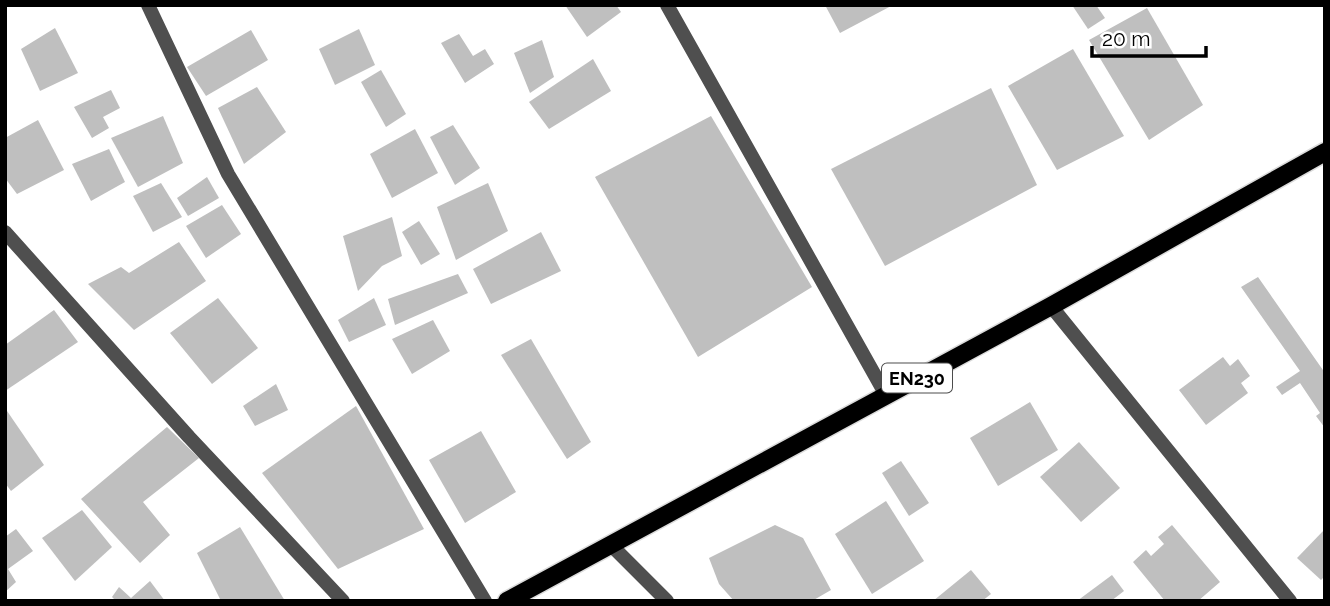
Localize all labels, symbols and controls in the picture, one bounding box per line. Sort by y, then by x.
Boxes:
scale bar [1092,14,1206,58]
text: 20 m [1102,26,1150,51]
road number: EN230 [882,364,952,392]

